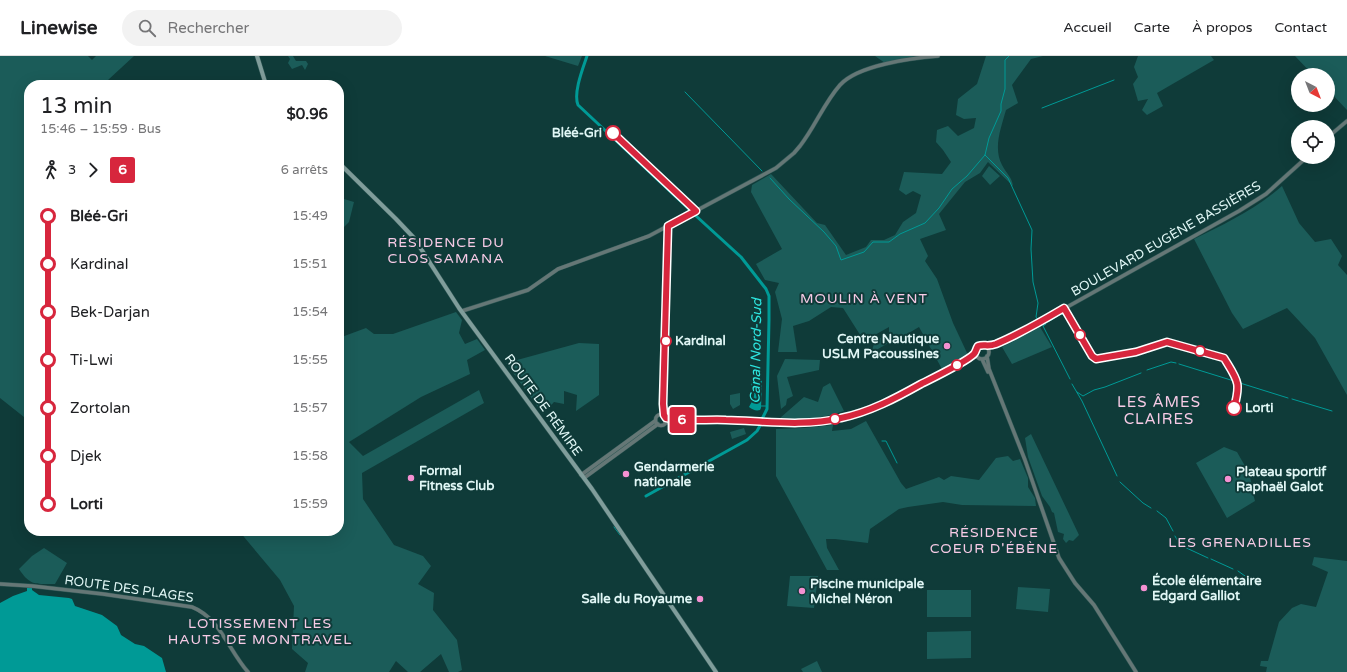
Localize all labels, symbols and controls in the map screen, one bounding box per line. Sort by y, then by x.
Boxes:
search box [122,10,402,46]
text: Linewise [20,17,98,39]
icon: search [136,17,158,39]
text: Rechercher [168,19,249,37]
text: Accueil [1063,19,1112,36]
text: Carte [1134,19,1170,36]
text: À propos [1192,19,1253,36]
text: Contact [1275,19,1327,36]
north arrow [1291,68,1335,112]
map controls [1291,68,1335,164]
text: 13 min [40,93,112,119]
text: $0.96 [287,105,328,123]
button: locate [1291,120,1335,164]
text: 15:46 – 15:59 · Bus [40,121,161,137]
place label: Bléé-Gri [552,125,602,141]
marker: Bléé-Gri [605,125,621,141]
icon: walk [40,159,62,181]
icon: forward [82,159,104,181]
text: 6 [118,161,127,178]
text: 3 [68,162,76,178]
text: 6 arrêts [281,162,328,178]
street label: BOULEVARD EUGÈNE BASSIÈRES [1068,178,1264,300]
text: Bléé-Gri [70,207,128,225]
text: 15:49 [292,208,328,224]
district label: RÉSIDENCE DU CLOS SAMANA [387,234,505,267]
text: Kardinal [70,255,129,273]
text: 15:51 [292,256,328,272]
district label: MOULIN À VENT [800,290,928,307]
water label: Canal Nord-Sud [747,296,765,404]
text: Bek-Darjan [70,303,150,321]
text: 15:54 [292,304,328,320]
unlabelled marker [1074,329,1086,341]
place label: Centre Nautique USLM Pacoussines [822,331,940,362]
place label: Kardinal [675,333,726,349]
marker: Kardinal [660,335,672,347]
marker: Centre Nautique USLM Pacoussines [942,341,952,351]
unlabelled marker [1194,345,1206,357]
text: Ti-Lwi [70,351,113,369]
street label: ROUTE DE RÉMIRE [501,351,585,459]
text: 15:55 [292,352,328,368]
unlabelled marker [951,359,963,371]
district label: LES ÂMES CLAIRES [1117,393,1201,428]
text: Zortolan [70,399,130,417]
text: 15:57 [292,400,328,416]
marker: Lorti [1226,400,1242,416]
place label: Lorti [1245,400,1274,416]
line badge: 6 [669,407,695,433]
text: 6 [678,411,686,428]
unlabelled marker [829,413,841,425]
text: Djek [70,447,102,465]
text: 15:58 [292,448,328,464]
place label: Gendarmerie nationale [634,459,715,490]
place label: Formal Fitness Club [419,463,495,494]
place label: Plateau sportif Raphaël Galot [1236,464,1327,495]
marker: Gendarmerie nationale [621,469,631,479]
marker: Formal Fitness Club [406,473,416,483]
marker: Plateau sportif Raphaël Galot [1223,474,1233,484]
text: Lorti [70,495,103,513]
text: 15:59 [292,496,328,512]
district label: RÉSIDENCE COEUR D'ÉBÈNE [930,524,1058,557]
district label: LES GRENADILLES [1168,534,1312,551]
street label: ROUTE DES PLAGES [63,572,195,606]
place label: École élémentaire Edgard Galliot [1152,572,1262,604]
place label: Piscine municipale Michel Néron [810,576,925,607]
marker: École élémentaire Edgard Galliot [1139,583,1149,593]
marker: Piscine municipale Michel Néron [797,586,807,596]
place label: Salle du Royaume [582,591,693,607]
marker: Salle du Royaume [695,594,705,604]
district label: LOTISSEMENT LES HAUTS DE MONTRAVEL [168,615,352,648]

